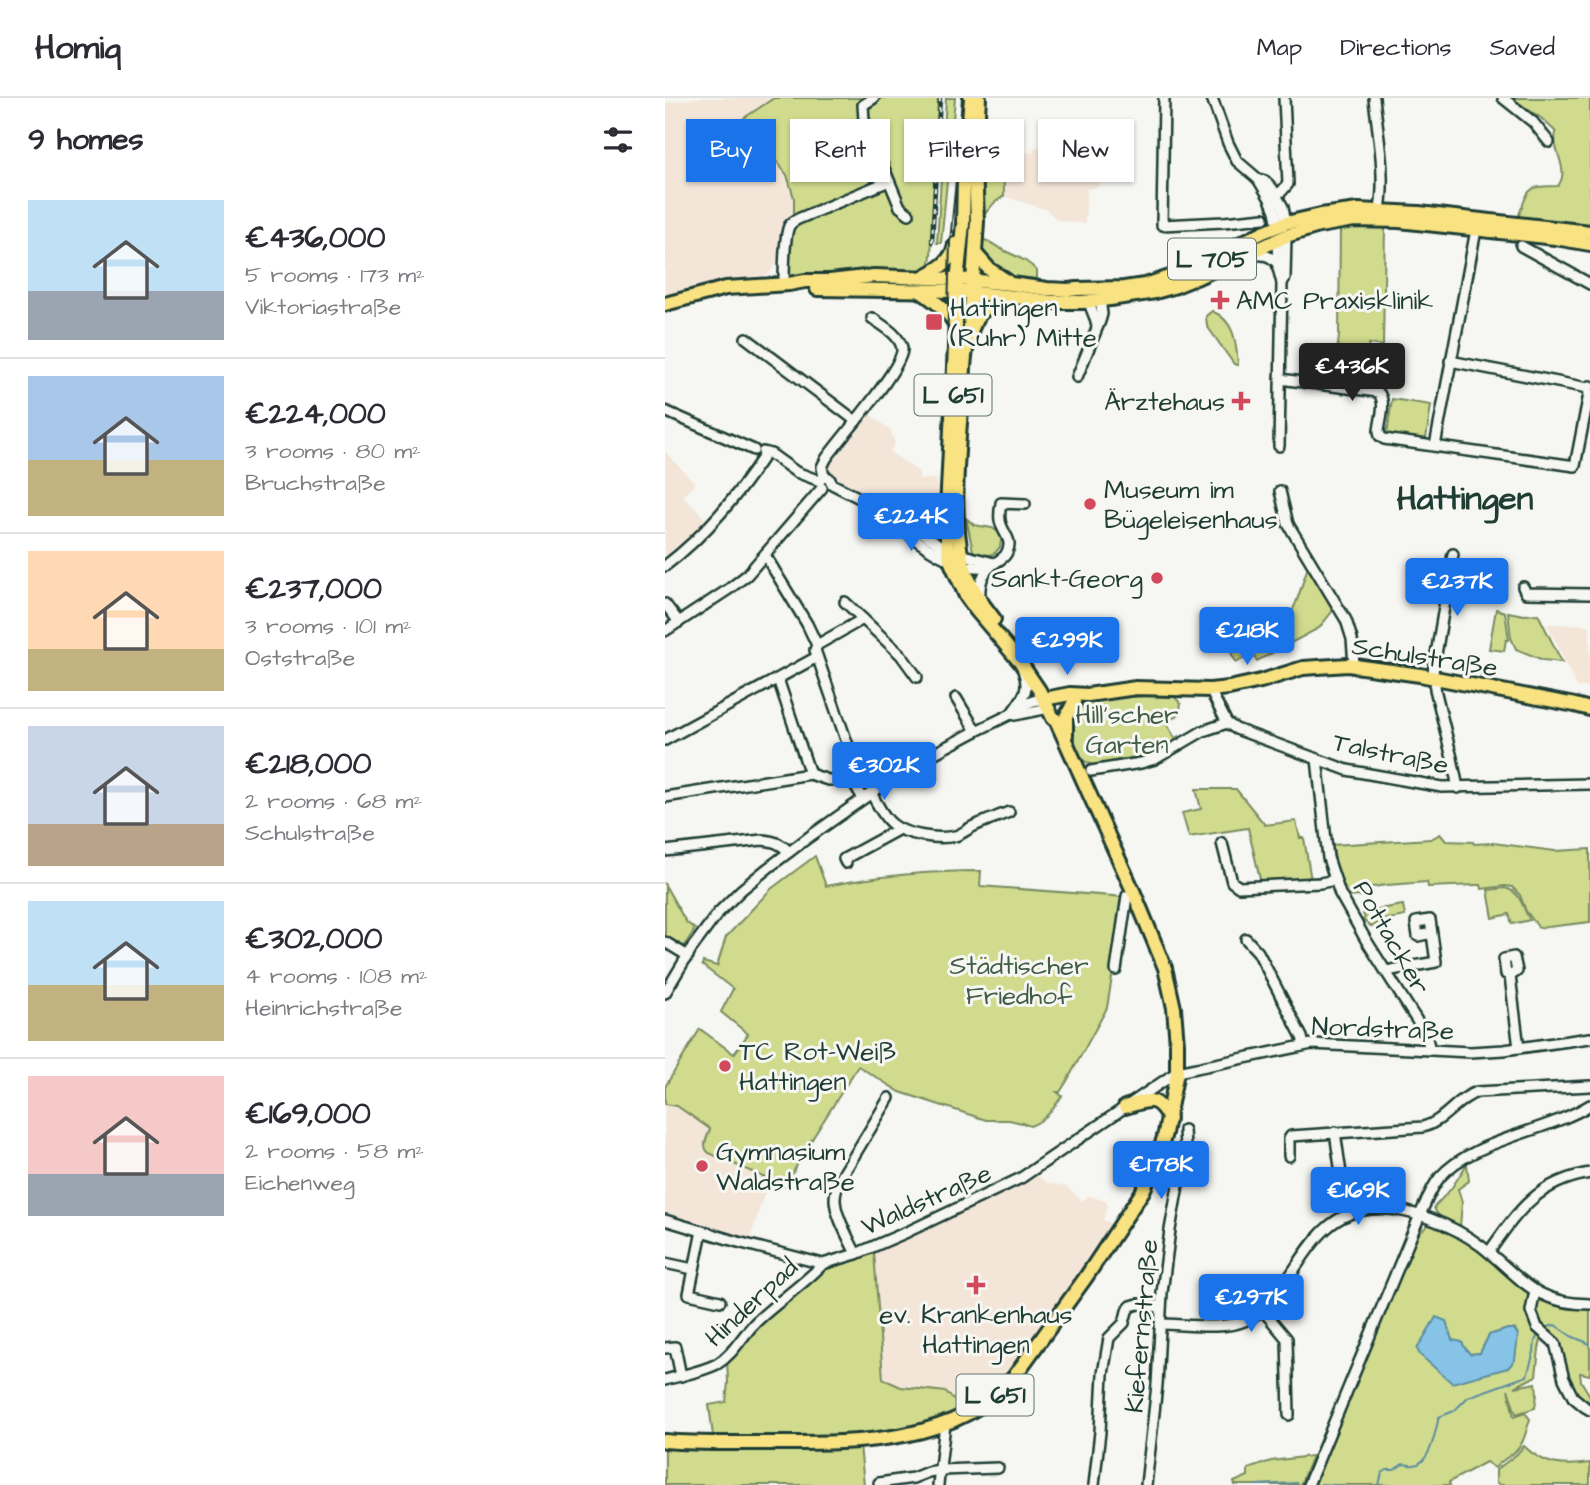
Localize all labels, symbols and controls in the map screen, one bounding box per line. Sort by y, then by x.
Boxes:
text: Homiq [35,25,121,71]
text: Map [1257,31,1302,65]
text: Directions [1340,31,1452,65]
text: Saved [1490,31,1555,65]
text: 9 homes [28,119,143,161]
chip: Buy [686,119,776,182]
chip: Rent [790,119,890,182]
chip: Filters [904,119,1024,182]
chip: New [1038,119,1134,182]
icon: filters [599,121,637,159]
text: €436,000 [245,217,385,259]
icon: home [84,228,168,312]
road number: L 705 [1168,238,1256,280]
text: 5 rooms · 173 m² [245,259,425,291]
place label: AMC Praxisklinik [1236,283,1433,319]
place label: Hattingen (Ruhr) Mitte [950,290,1097,356]
marker: AMC Praxisklinik [1210,290,1230,310]
text: Viktoriastraße [245,291,401,323]
marker: Hattingen (Ruhr) Mitte [924,312,944,332]
pin: €436K [1303,344,1401,403]
text: €436K [1315,350,1389,382]
road number: L 651 [915,374,991,416]
place label: Ärztehaus [1104,384,1225,420]
marker: Ärztehaus [1231,391,1251,411]
text: €224,000 [245,393,386,435]
icon: home [84,404,168,488]
text: 3 rooms · 80 m² [245,435,421,467]
text: Bruchstraße [245,467,386,499]
place label: Museum im Bügeleisenhaus [1104,472,1278,540]
district label: Hattingen [1397,476,1534,524]
pin: €224K [862,494,960,553]
marker: Museum im Bügeleisenhaus [1082,496,1098,512]
text: €224K [874,500,948,532]
pin: €237K [1408,559,1506,618]
place label: Sankt-Georg [991,561,1143,599]
text: €237K [1421,565,1493,597]
text: €237,000 [245,568,382,610]
marker: Sankt-Georg [1149,570,1165,586]
icon: home [84,579,168,663]
pin: €218K [1198,608,1296,667]
text: 3 rooms · 101 m² [245,610,412,642]
text: €218K [1215,614,1279,646]
pin: €299K [1018,618,1116,677]
text: €299K [1031,624,1103,656]
street label: Schulstraße [1349,628,1500,686]
text: Oststraße [245,642,355,674]
park label: Hill’scher Garten [1076,697,1178,763]
street label: Talstraße [1330,724,1452,784]
pin: €302K [835,742,933,802]
text: €218,000 [245,743,371,785]
text: €302K [848,749,920,781]
icon: home [84,754,168,838]
text: 2 rooms · 68 m² [245,785,422,817]
text: Schulstraße [245,817,375,849]
street label: Pottacker [1344,874,1438,1001]
text: €302,000 [245,918,382,960]
icon: home [84,929,168,1013]
park label: Städtischer Friedhof [949,948,1089,1014]
text: 4 rooms · 108 m² [245,960,428,992]
text: Heinrichstraße [245,992,403,1024]
street label: Nordstraße [1311,1009,1455,1049]
place label: TC Rot-Weiß Hattingen [739,1034,897,1102]
marker: TC Rot-Weiß Hattingen [717,1058,733,1074]
text: €169,000 [245,1093,371,1135]
icon: home [84,1104,168,1188]
place label: Gymnasium Waldstraße [716,1134,855,1200]
text: 2 rooms · 58 m² [245,1135,424,1167]
pin: €178K [1112,1142,1210,1201]
text: €178K [1129,1148,1193,1180]
street label: Waldstraße [856,1155,997,1245]
marker: Gymnasium Waldstraße [694,1158,710,1174]
text: Eichenweg [245,1167,355,1199]
pin: €169K [1309,1168,1407,1227]
text: €169K [1327,1174,1389,1206]
street label: Kiefernstraße [1116,1238,1168,1414]
street label: Hinderpad [697,1250,806,1355]
pin: €297K [1202,1274,1300,1334]
marker: ev. Krankenhaus Hattingen [966,1275,986,1295]
text: €297K [1215,1281,1287,1313]
place label: ev. Krankenhaus Hattingen [879,1297,1073,1365]
road number: L 651 [957,1374,1033,1415]

